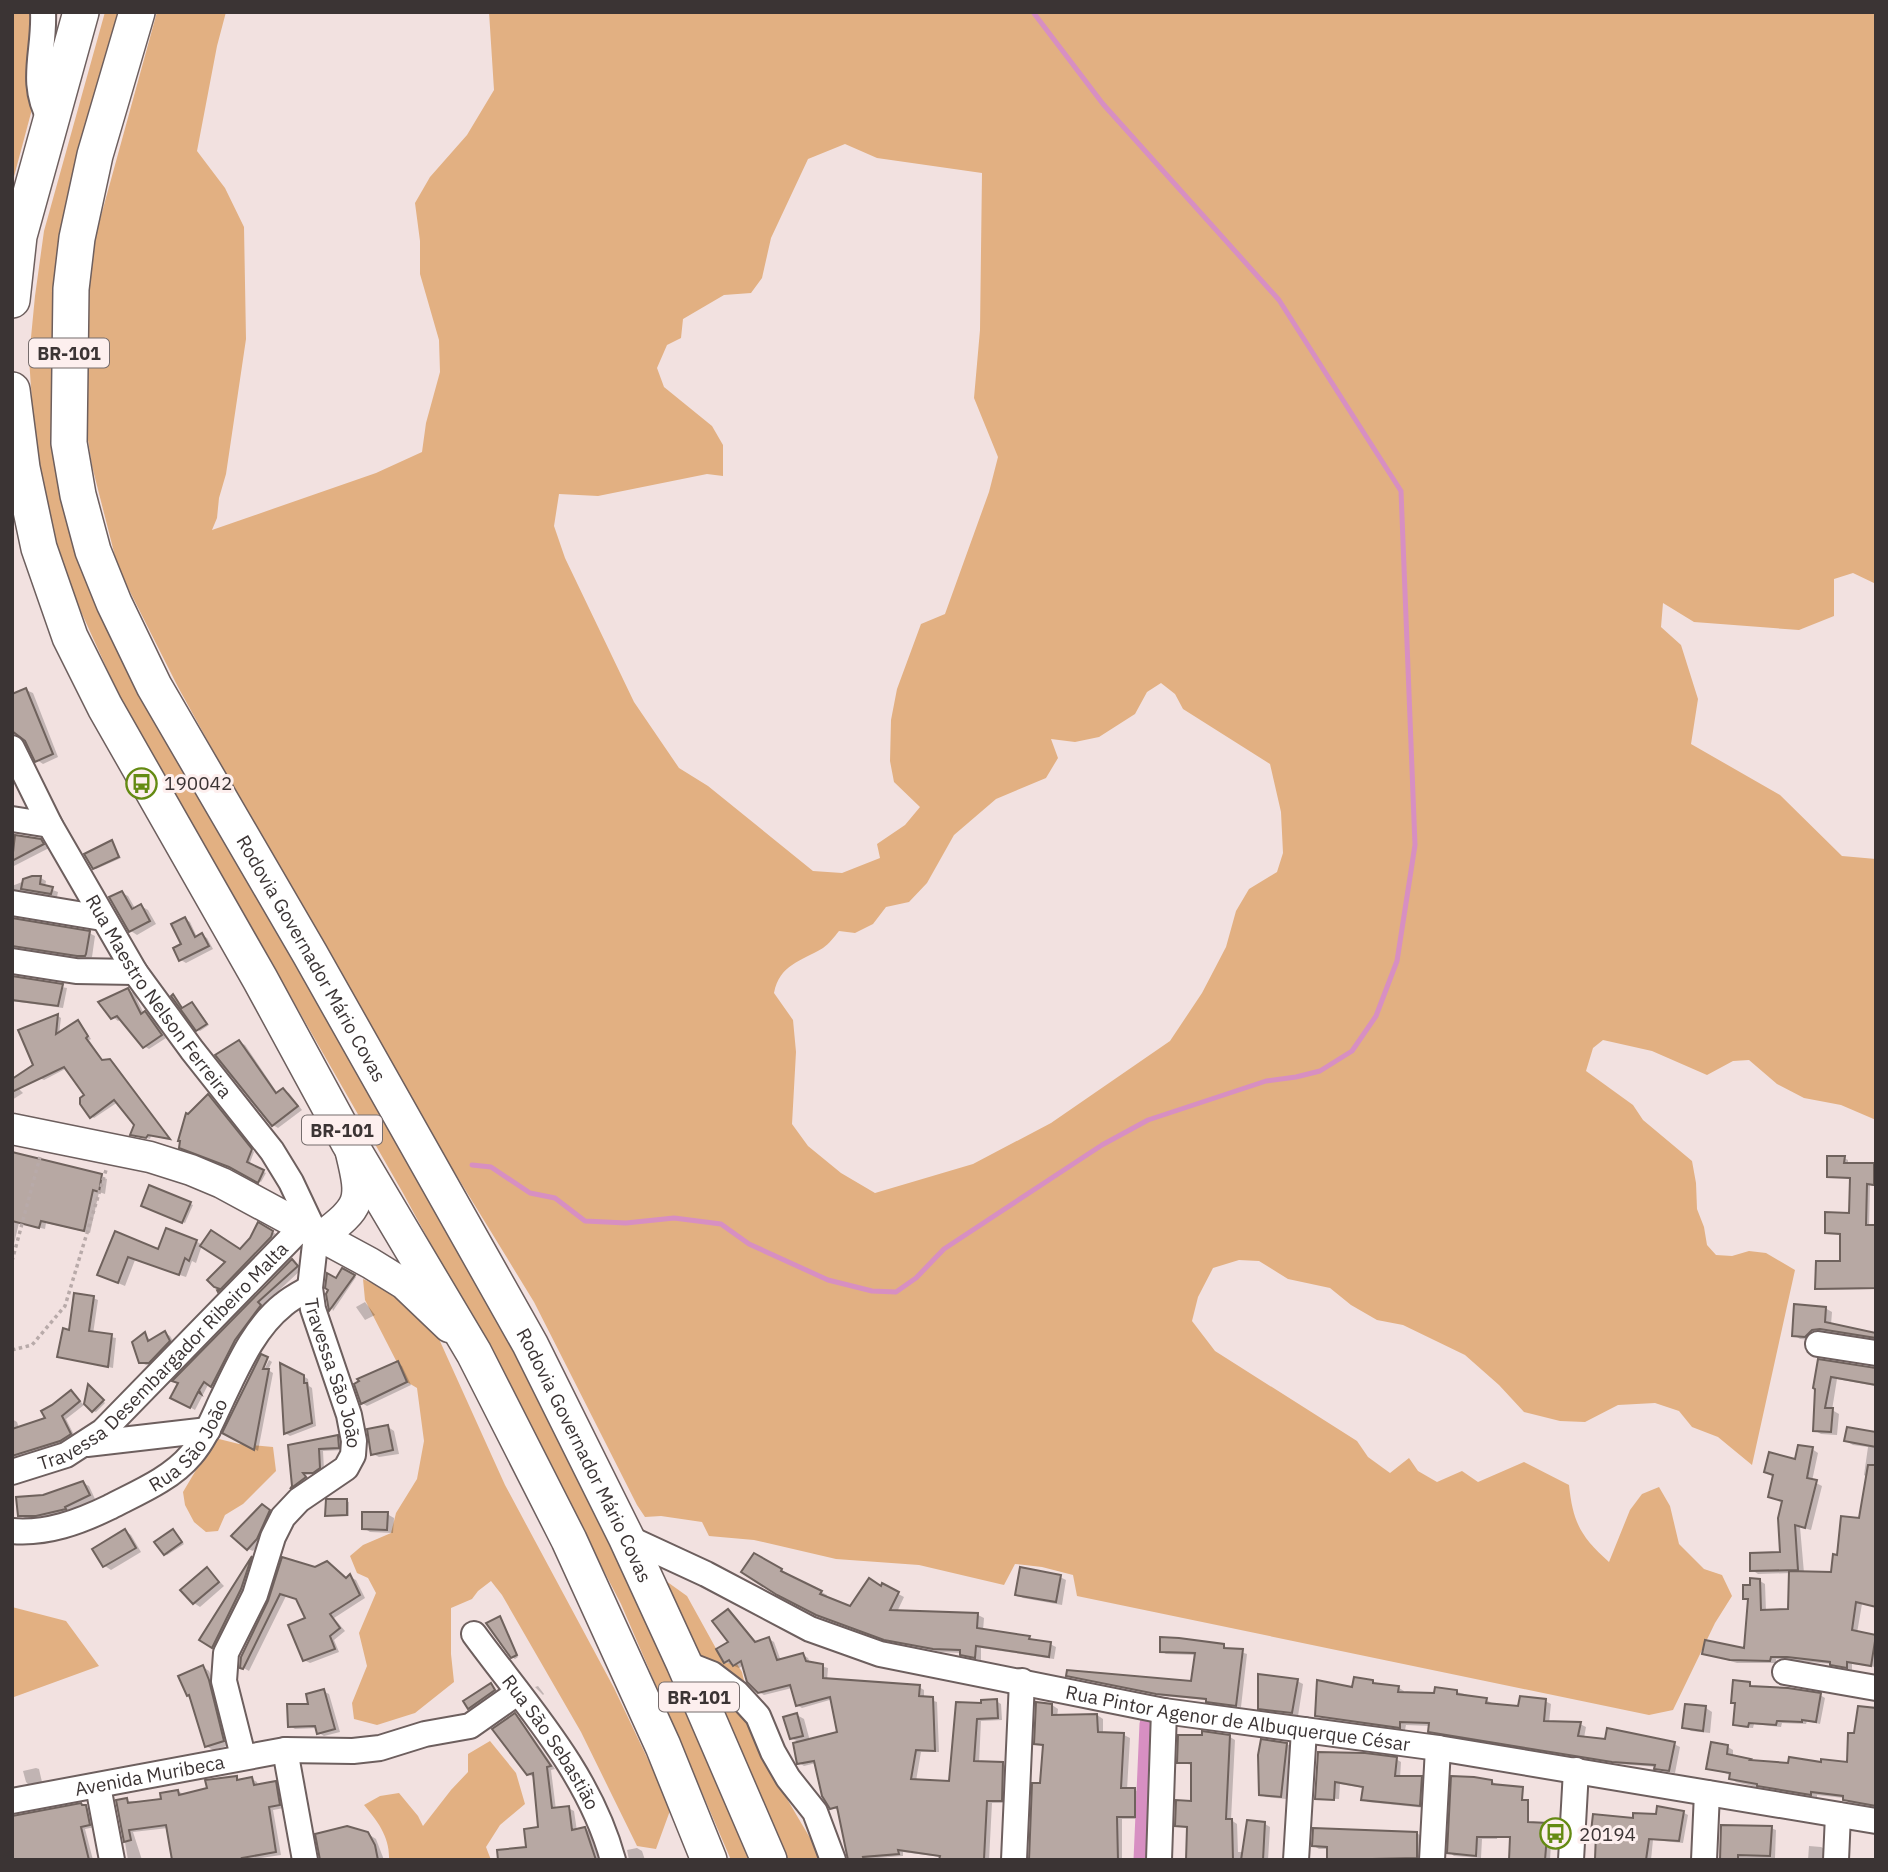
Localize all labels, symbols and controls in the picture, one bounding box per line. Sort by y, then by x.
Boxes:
road number: BR-101 [29,338,109,368]
bus stop icon: 190042 [124,766,158,800]
place label: 190042 [164,771,232,795]
street label: Rodovia Governador Mário Covas [231,831,392,1086]
street label: Rua Maestro Nelson Ferreira [81,890,237,1103]
road number: BR-101 [302,1115,382,1144]
street label: Travessa Desembargador Ribeiro Malta [35,1237,293,1475]
street label: Travessa São João [300,1296,366,1449]
street label: Rodovia Governador Mário Covas [511,1324,657,1586]
street label: Rua São João [144,1395,233,1497]
street label: Rua São Sebastião [497,1670,605,1814]
street label: Rua Pintor Agenor de Albuquerque César [1064,1680,1412,1756]
road number: BR-101 [659,1682,739,1712]
street label: Avenida Muribeca [73,1750,226,1801]
bus stop icon: 20194 [1539,1817,1573,1851]
place label: 20194 [1579,1822,1636,1846]

